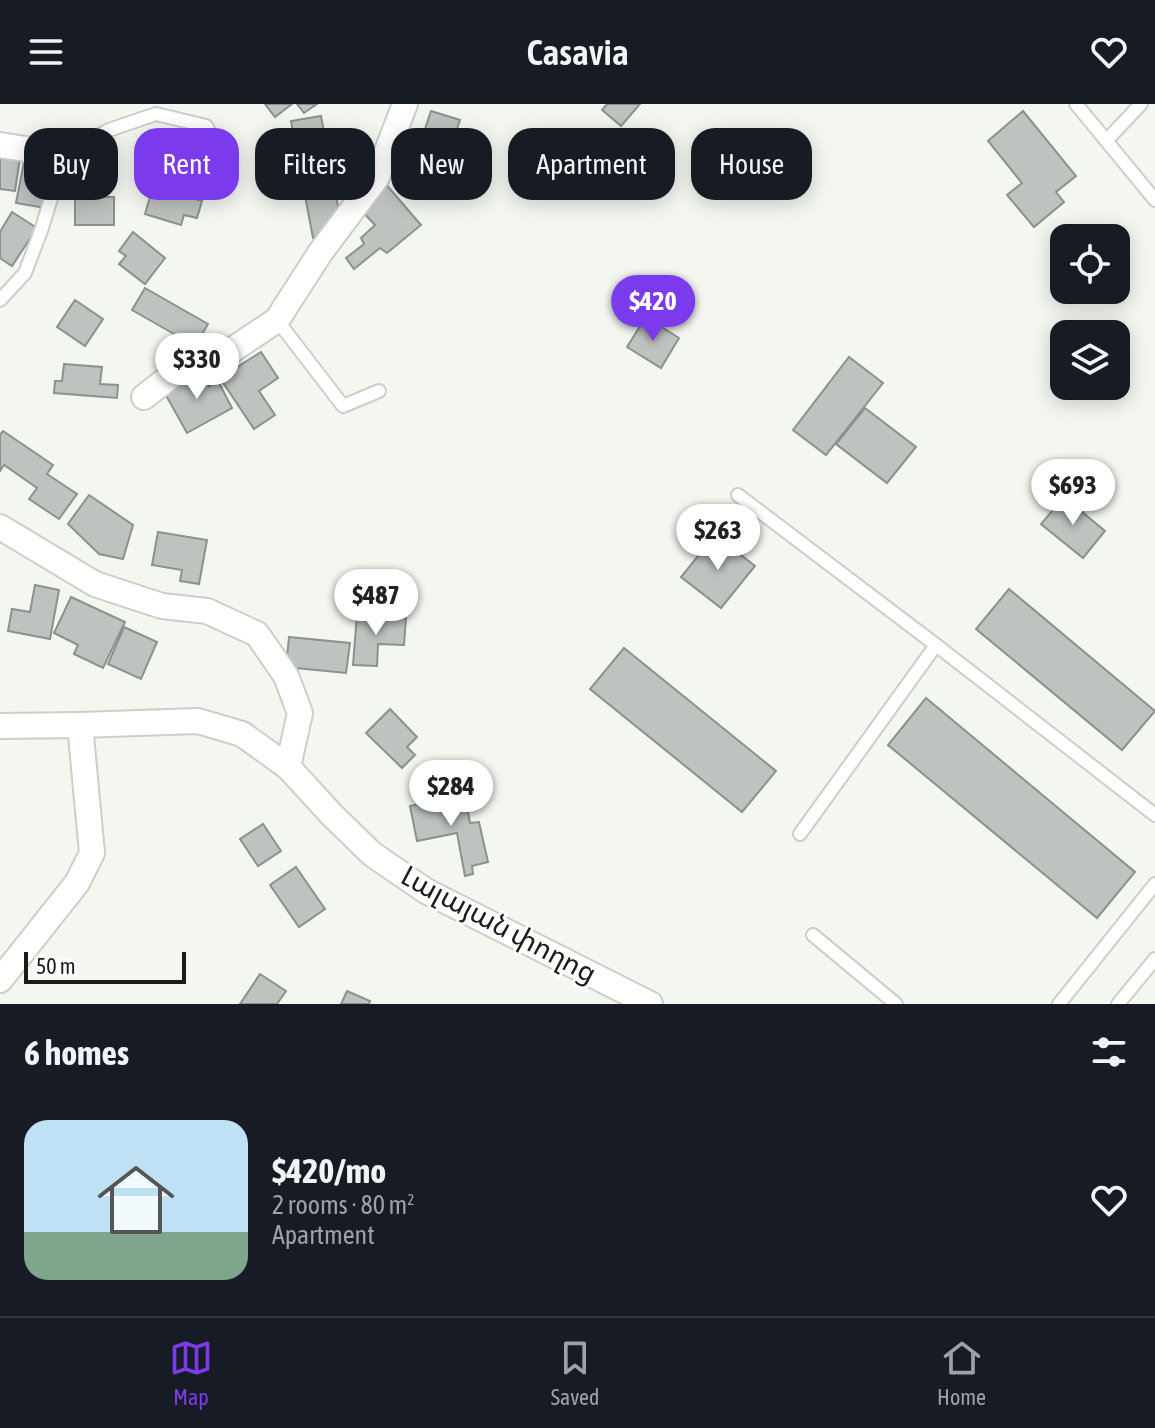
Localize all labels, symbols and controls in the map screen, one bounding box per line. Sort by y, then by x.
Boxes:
icon: menu [24,30,68,74]
icon: heart [1087,30,1131,74]
text: Casavia [526,31,629,73]
chip: Buy [24,128,118,200]
chip: Rent [134,128,239,200]
chip: Filters [255,128,375,200]
chip: New [391,128,492,200]
chip: Apartment [508,128,675,200]
chip: House [691,128,812,200]
map controls [1050,224,1130,400]
button: locate [1050,224,1130,304]
pin: $420 [606,275,700,343]
text: $420 [629,286,677,316]
button: layers [1050,320,1130,400]
pin: $330 [150,333,244,401]
text: $330 [173,344,221,374]
pin: $693 [1026,459,1120,527]
text: $693 [1049,470,1097,500]
pin: $263 [671,504,765,572]
text: $263 [694,515,742,545]
pin: $487 [329,569,423,637]
text: $487 [352,580,400,610]
pin: $284 [404,760,498,828]
text: $284 [427,771,475,801]
street label: Լալայան փողոց [395,859,602,990]
scale bar [24,948,186,984]
text: 50 m [36,953,76,979]
icon: filters [1087,1030,1131,1074]
text: 6 homes [24,1033,129,1072]
text: $420/mo [272,1151,386,1190]
icon: home [88,1152,184,1248]
icon: heart [1087,1178,1131,1222]
text: 2 rooms · 80 m² [272,1190,414,1220]
text: Apartment [272,1220,375,1250]
tab: Map [169,1336,213,1410]
tab: Saved [551,1336,599,1410]
tab: Home [937,1336,986,1410]

